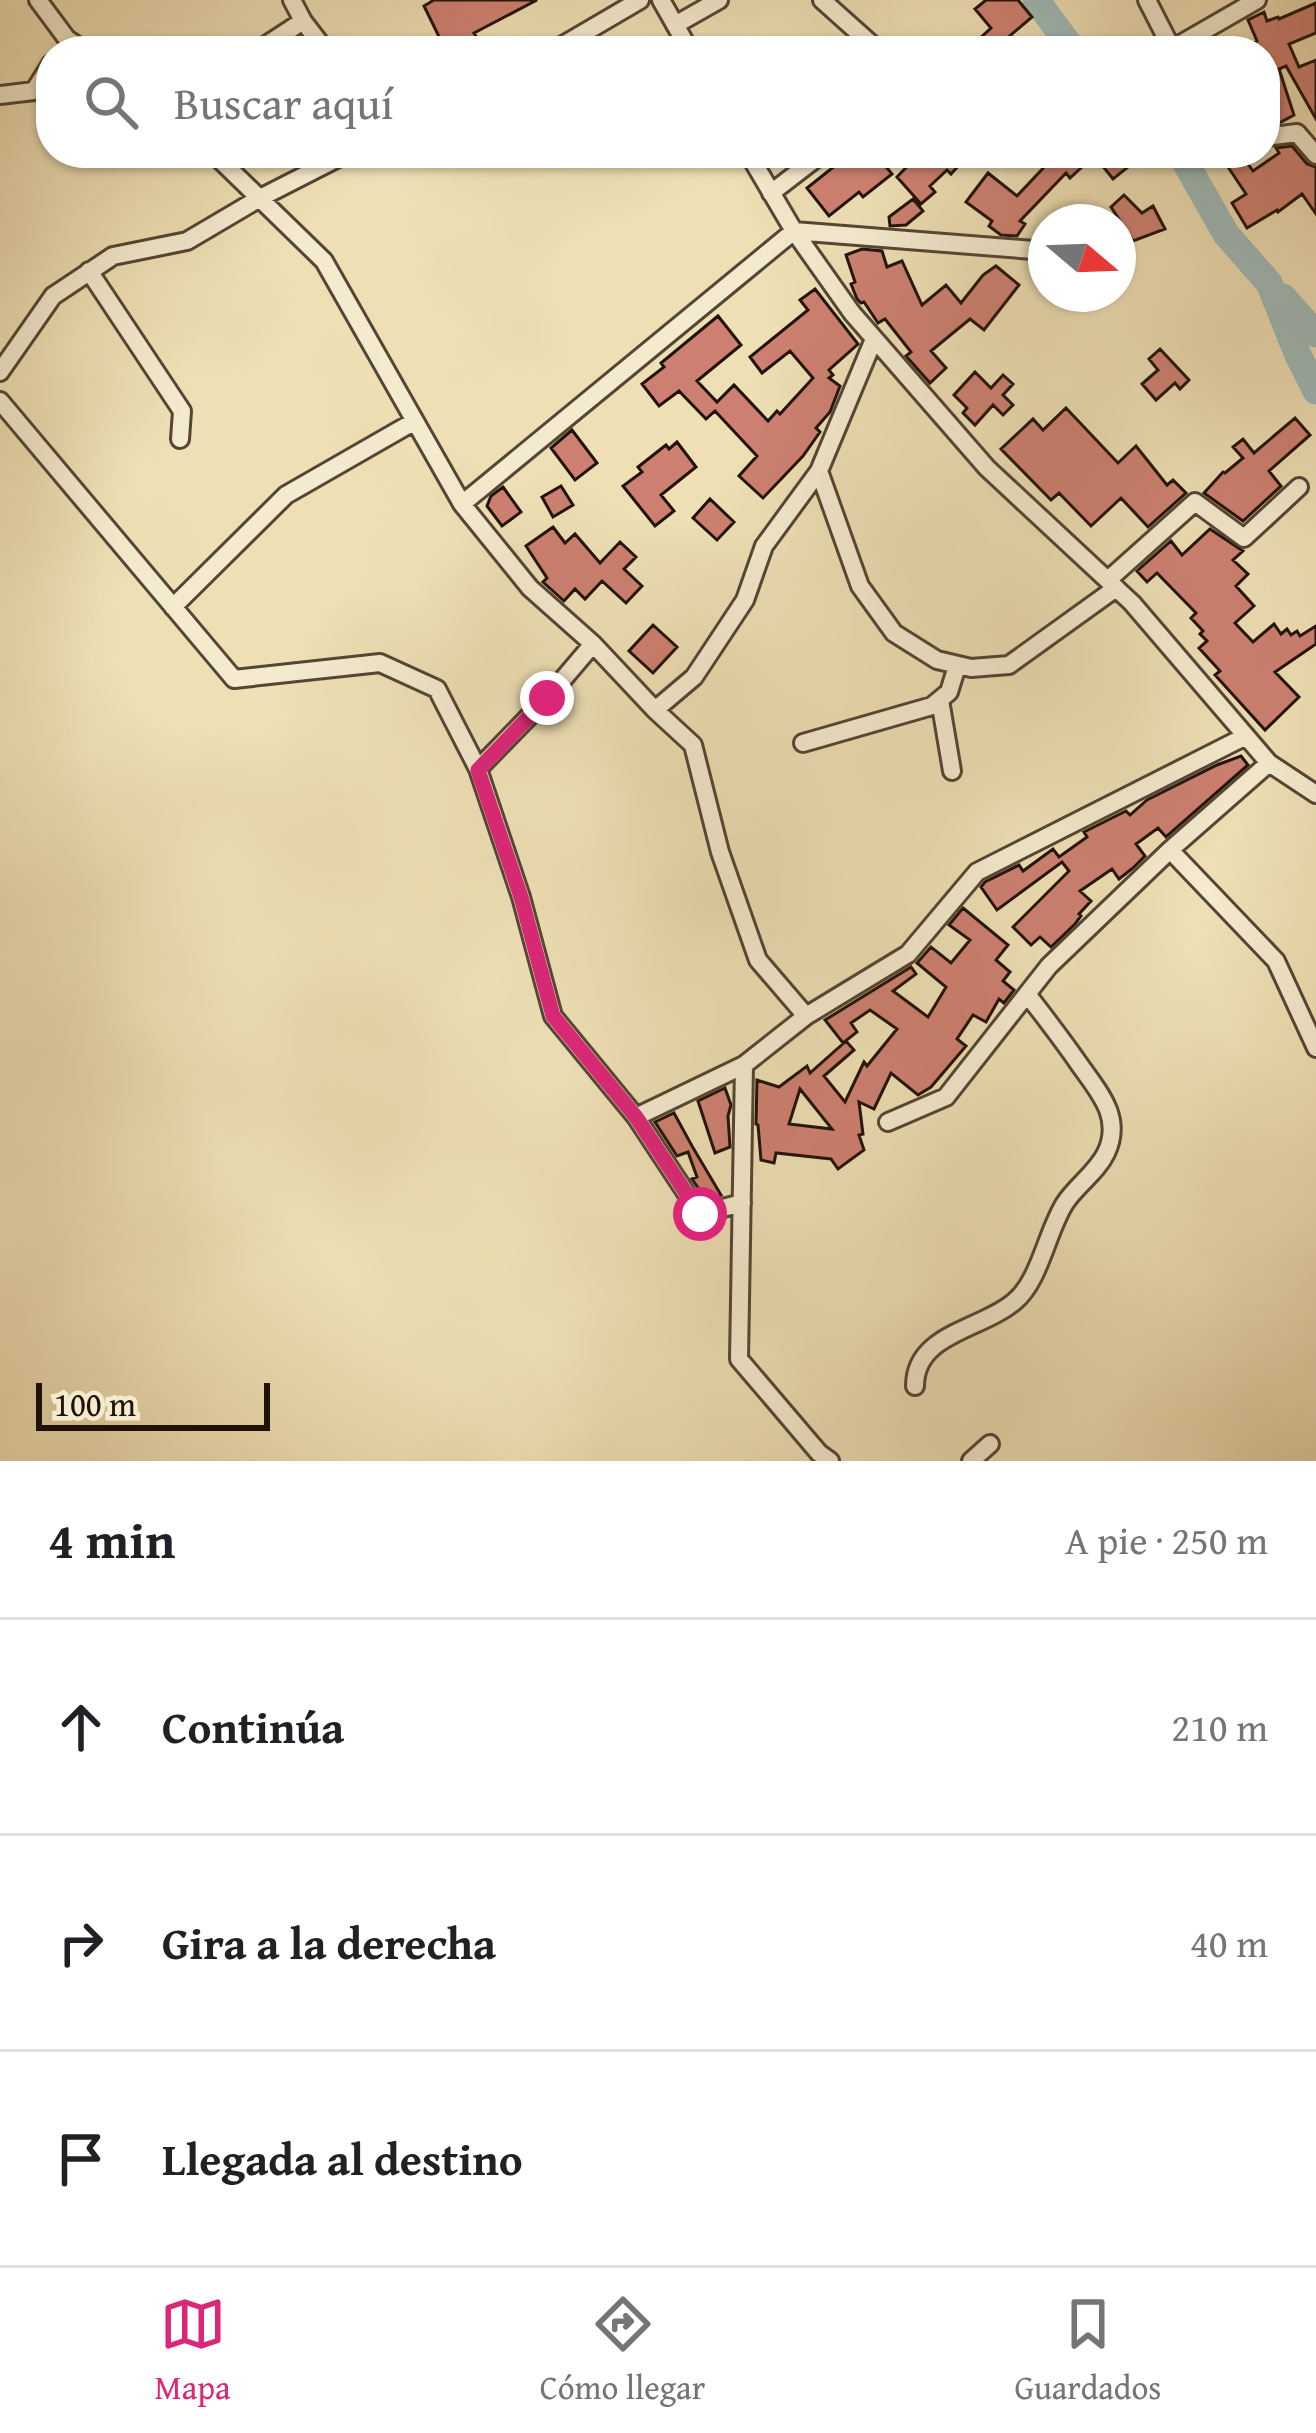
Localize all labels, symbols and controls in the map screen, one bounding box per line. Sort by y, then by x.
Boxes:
search box [36,36,1280,168]
icon: search [78,69,144,135]
text: Buscar aquí [174,70,393,135]
north arrow [1028,204,1136,312]
route end [520,671,574,725]
route start [673,1187,727,1241]
scale bar [36,1377,270,1430]
text: 100 m [54,1380,136,1428]
text: 4 min [48,1502,175,1577]
text: A pie · 250 m [1065,1511,1268,1568]
icon: ahead [48,1694,114,1760]
text: Continúa [162,1694,344,1759]
text: 210 m [1171,1698,1268,1755]
icon: right [48,1910,114,1976]
text: Gira a la derecha [162,1910,496,1975]
text: 40 m [1190,1914,1268,1971]
icon: arrive [48,2126,114,2192]
text: Llegada al destino [162,2126,523,2191]
tab: Mapa [155,2291,231,2411]
tab: Cómo llegar [540,2291,705,2411]
tab: Guardados [1014,2291,1161,2411]

